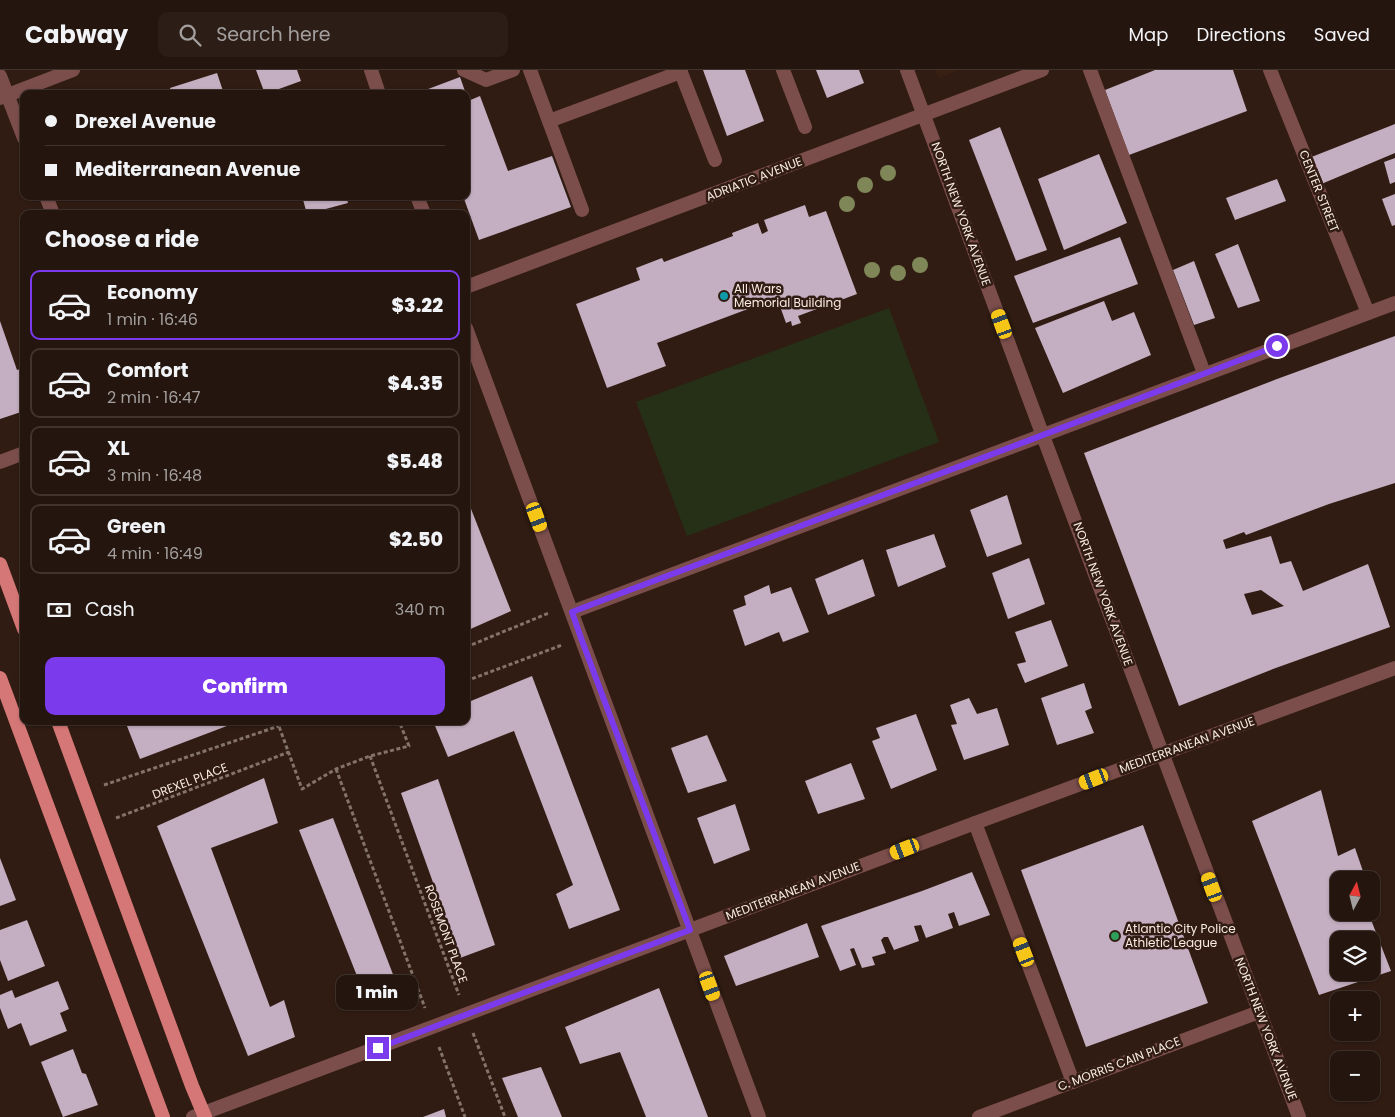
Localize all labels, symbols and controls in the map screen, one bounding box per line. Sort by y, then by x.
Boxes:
search box [158,12,508,57]
text: Cabway [25,18,128,51]
icon: search [176,21,204,49]
text: Search here [216,21,331,48]
text: Map [1129,22,1168,47]
text: Directions [1196,22,1286,47]
text: Saved [1314,22,1370,47]
text: Drexel Avenue [75,108,216,135]
street label: NORTH NEW YORK AVENUE [928,140,995,288]
street label: CENTER STREET [1295,147,1344,235]
street label: ADRIATIC AVENUE [703,152,804,205]
text: Mediterranean Avenue [75,156,300,183]
text: Choose a ride [45,224,199,255]
text: Economy [107,279,198,306]
place label: All Wars Memorial Building [734,280,841,311]
icon: car [47,283,92,328]
marker: All Wars Memorial Building [718,290,730,302]
text: $3.22 [392,292,443,319]
car [989,307,1014,341]
text: 1 min · 16:46 [107,308,198,331]
route start [1266,335,1288,357]
text: Comfort [107,357,189,384]
icon: car [47,361,92,406]
text: $4.35 [388,370,443,397]
text: 2 min · 16:47 [107,386,201,409]
text: XL [107,435,130,462]
icon: car [47,439,92,484]
text: $5.48 [387,448,443,475]
text: 3 min · 16:48 [107,464,202,487]
car [524,500,549,534]
text: Green [107,513,166,540]
icon: car [47,517,92,562]
street label: NORTH NEW YORK AVENUE [1070,520,1137,668]
text: $2.50 [389,526,443,553]
text: 4 min · 16:49 [107,542,203,565]
icon: cash [45,596,73,624]
text: Cash [85,596,135,623]
text: 340 m [395,598,445,621]
button: Confirm [45,657,445,715]
street label: MEDITERRANEAN AVENUE [1117,712,1257,777]
street label: DREXEL PLACE [150,758,230,803]
car [1077,767,1110,791]
car [888,837,921,861]
street label: MEDITERRANEAN AVENUE [723,857,862,924]
car [1199,870,1224,904]
north arrow [1330,871,1380,921]
map controls [1330,871,1380,1101]
street label: ROSEMONT PLACE [421,882,472,985]
place label: Atlantic City Police Athletic League [1125,920,1236,951]
marker: Atlantic City Police Athletic League [1109,930,1121,942]
button: layers [1330,931,1380,981]
car [1011,935,1036,969]
street label: NORTH NEW YORK AVENUE [1231,955,1302,1103]
car [697,969,722,1003]
callout: 1 min [337,976,419,1010]
text: 1 min [356,981,398,1004]
button: + [1330,991,1380,1041]
street label: C. MORRIS CAIN PLACE [1055,1032,1183,1095]
route end [367,1037,389,1059]
button: − [1330,1051,1380,1101]

